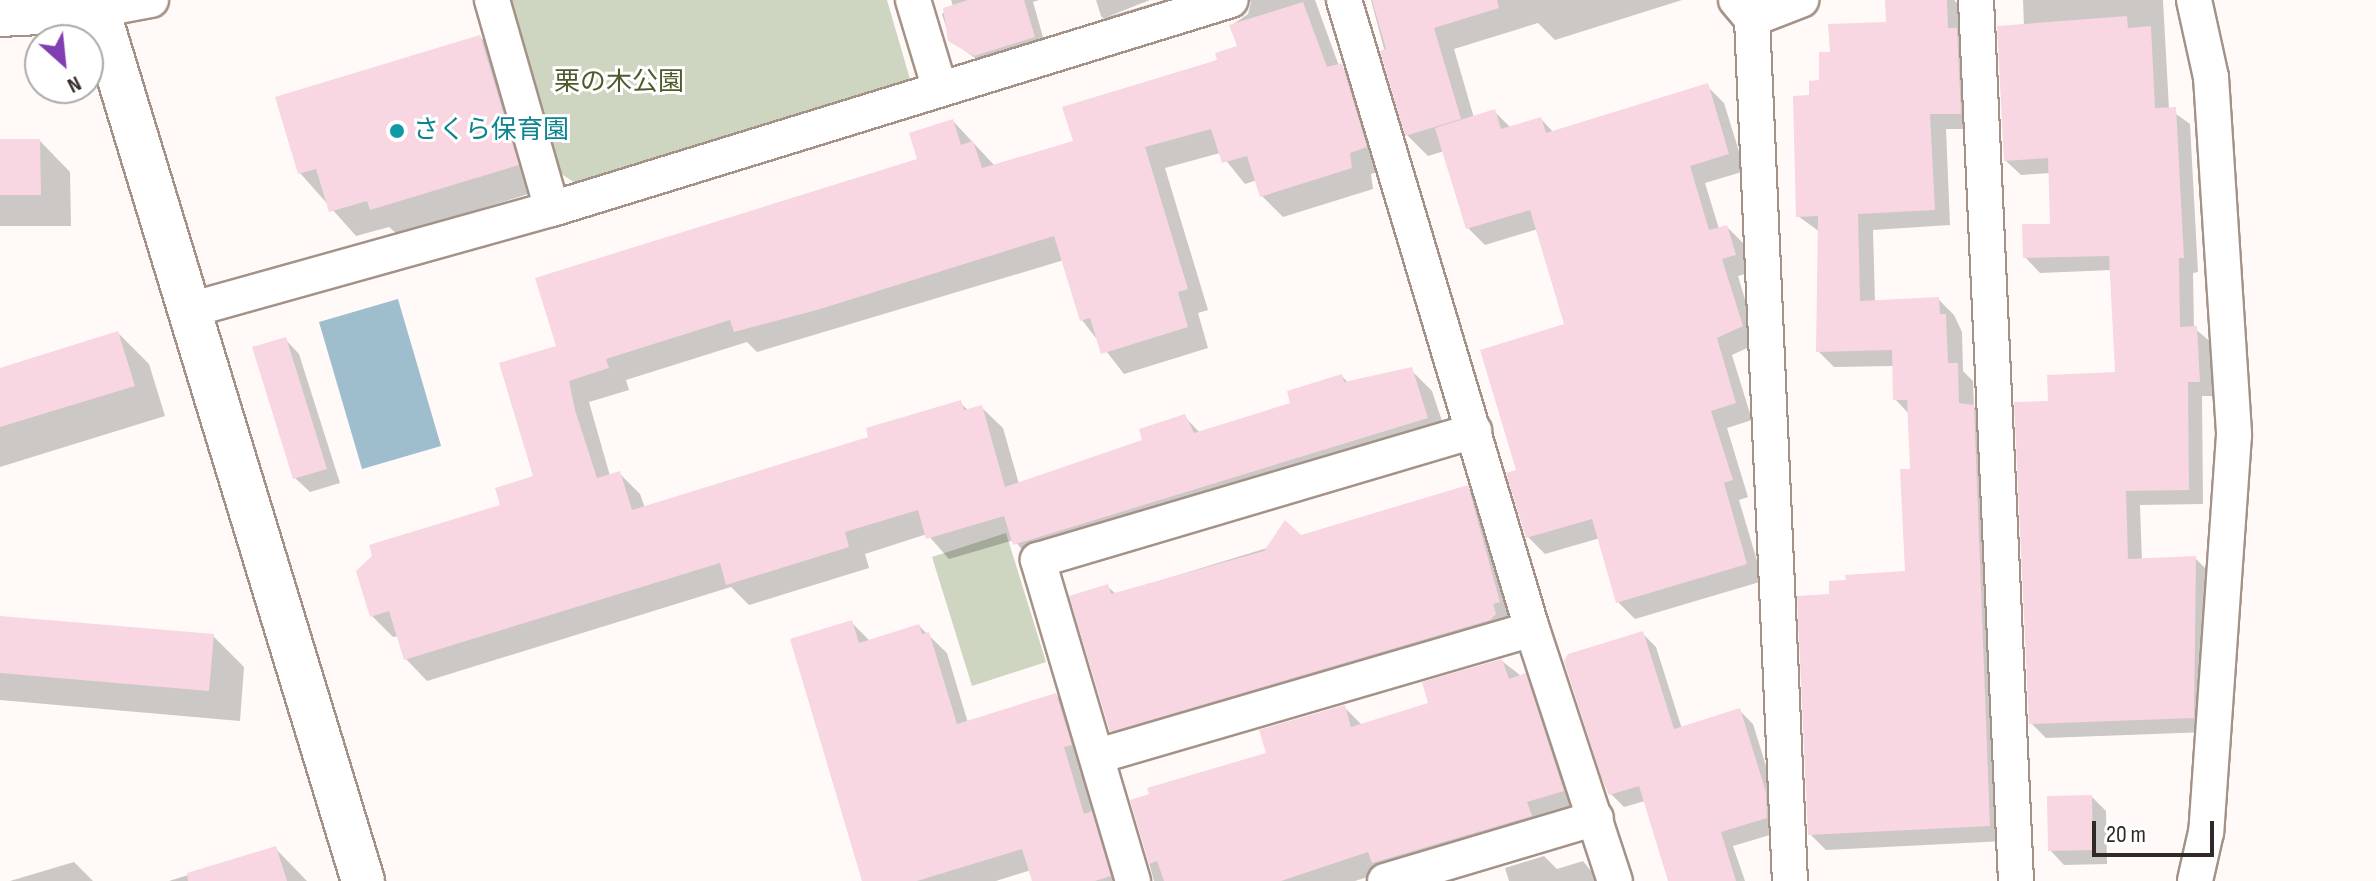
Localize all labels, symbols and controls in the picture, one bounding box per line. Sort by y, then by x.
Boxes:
north arrow [24,24,104,104]
park label: 栗の木公園 [554,67,684,99]
text: N [63,69,86,99]
place label: さくら保育園 [413,115,569,147]
marker: さくら保育園 [388,122,406,140]
scale bar [2096,805,2218,855]
text: 20 m [2106,820,2146,849]

